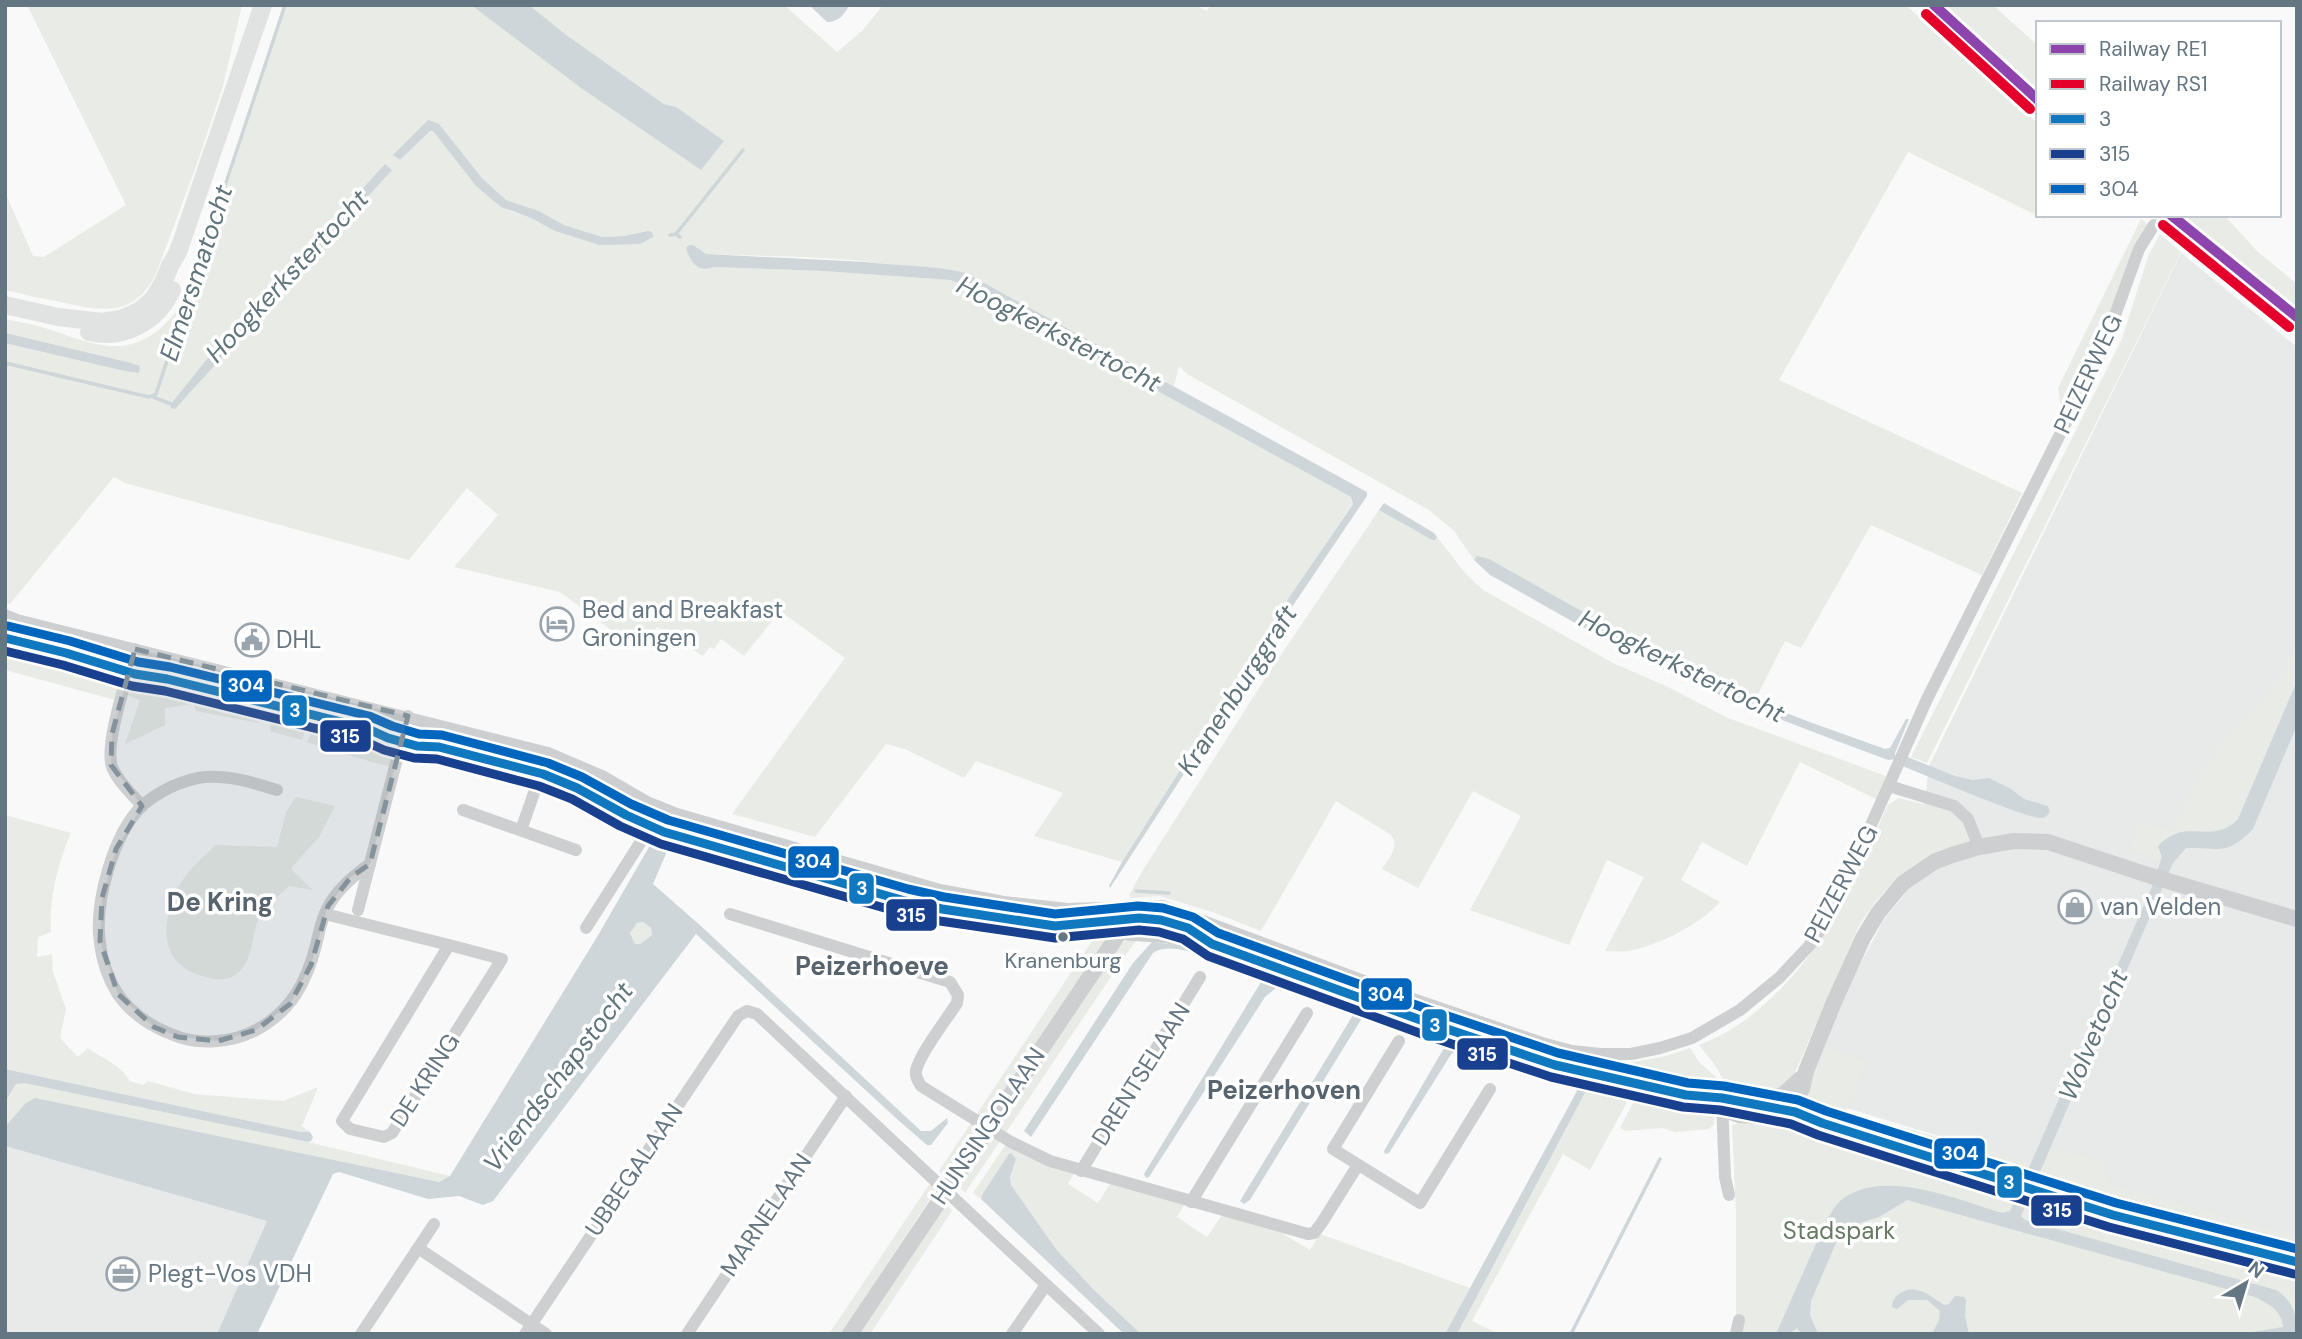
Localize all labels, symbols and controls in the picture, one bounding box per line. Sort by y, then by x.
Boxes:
legend [2036,21,2281,217]
text: Railway RE1 [2099,35,2207,63]
text: Railway RS1 [2099,70,2208,98]
text: 3 [2099,105,2111,133]
text: 315 [2099,140,2130,168]
text: 304 [2099,175,2139,203]
water label: Elmersmatocht [152,180,241,365]
water label: Hoogkerkstertocht [198,182,377,370]
water label: Hoogkerkstertocht [951,268,1168,401]
street label: PEIZERWEG [2046,309,2129,439]
place label: Bed and Breakfast Groningen [582,594,783,653]
water label: Kranenburggraft [1169,598,1305,782]
water label: Hoogkerkstertocht [1574,601,1791,731]
hotel icon: Bed and Breakfast Groningen [538,605,576,643]
public building icon: DHL [233,621,271,659]
place label: DHL [276,624,322,655]
line badge: 304 [220,669,273,703]
text: 304 [227,673,265,698]
line badge: 3 [281,694,308,727]
text: 3 [289,698,301,723]
line badge: 315 [319,719,372,753]
text: 315 [330,724,360,749]
street label: PEIZERWEG [1797,820,1884,948]
line badge: 304 [787,845,840,879]
text: 304 [794,849,832,874]
line badge: 3 [848,872,875,905]
text: 3 [856,876,868,901]
district label: De Kring [167,885,273,919]
shop icon: van Velden [2056,888,2094,926]
place label: van Velden [2100,891,2221,922]
line badge: 315 [885,898,938,932]
text: 315 [896,903,926,928]
marker: Kranenburg [1056,930,1070,944]
place label: Kranenburg [1004,946,1122,975]
district label: Peizerhoeve [795,949,949,983]
water label: Wolvetocht [2050,964,2136,1106]
water label: Vriendschapstocht [475,974,641,1179]
line badge: 304 [1360,977,1413,1011]
text: 304 [1367,982,1405,1007]
street label: DRENTSELAAN [1084,997,1197,1151]
line badge: 3 [1421,1008,1448,1042]
text: 3 [1429,1013,1441,1038]
street label: DE KRING [383,1027,466,1132]
line badge: 315 [1456,1037,1509,1071]
street label: HUNSINGOLAAN [924,1041,1052,1210]
text: 315 [1467,1042,1497,1067]
district label: Peizerhoven [1207,1073,1361,1107]
street label: UBBEGALAAN [578,1097,689,1242]
line badge: 304 [1933,1137,1986,1170]
text: 304 [1941,1141,1979,1166]
street label: MARNELAAN [713,1147,818,1282]
line badge: 3 [1996,1165,2023,1199]
text: 3 [2003,1170,2015,1195]
line badge: 315 [2030,1194,2083,1227]
text: 315 [2042,1198,2072,1223]
park label: Stadspark [1783,1215,1895,1246]
north arrow [2211,1248,2281,1318]
office icon: Plegt-Vos VDH [104,1255,142,1293]
text: N [2243,1256,2269,1284]
place label: Plegt-Vos VDH [148,1258,312,1289]

